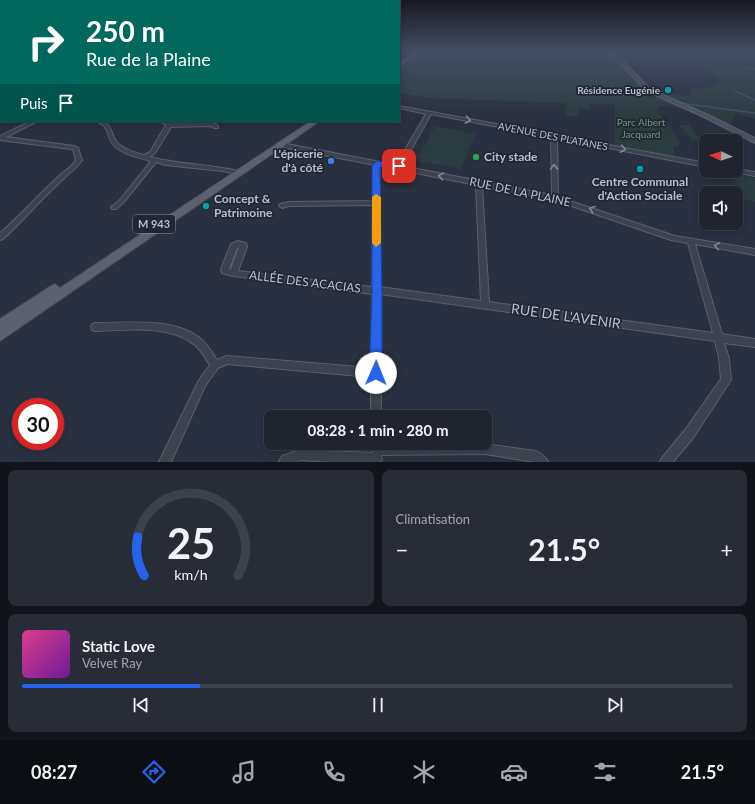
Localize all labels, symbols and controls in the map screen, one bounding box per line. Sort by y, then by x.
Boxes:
text: 250 m [86,14,165,48]
icon: right [20,16,72,68]
text: Rue de la Plaine [86,48,211,70]
place label: Résidence Eugénie [577,84,661,96]
marker: Résidence Eugénie [663,85,673,95]
icon: arrive [55,92,77,114]
text: Puis [20,94,47,112]
one-way arrow [464,115,471,124]
park label: Parc Albert Jacquard [617,116,666,140]
street label: AVENUE DES PLATANES [497,119,609,153]
north arrow [699,134,743,178]
map controls [699,134,743,230]
one-way arrow [620,144,626,153]
place label: L'épicerie d'à côté [273,146,324,175]
pin [382,149,416,183]
place label: City stade [484,149,538,164]
marker: City stade [471,152,481,162]
icon: arrive [388,155,410,177]
marker: L'épicerie d'à côté [326,156,336,166]
one-way arrow [550,164,558,170]
marker: Centre Communal d'Action Sociale [635,164,645,174]
one-way arrow [437,172,444,180]
street label: RUE DE LA PLAINE [468,173,572,210]
place label: Centre Communal d'Action Sociale [592,174,688,203]
button: sound [699,186,743,230]
place label: Concept & Patrimoine [214,191,273,220]
marker: Concept & Patrimoine [201,201,211,211]
one-way arrow [589,206,596,214]
road number: M 943 [133,215,175,233]
one-way arrow [713,242,720,251]
street label: ALLÉE DES ACACIAS [248,267,362,296]
street label: RUE DE L'AVENIR [510,299,622,332]
position arrow [355,352,397,394]
speed limit sign: 30 [12,398,64,450]
text: 08:28 · 1 min · 280 m [308,421,448,439]
text: Climatisation [396,511,470,527]
text: 25 [167,518,215,568]
text: 21.5° [528,531,600,567]
text: − [396,536,408,563]
text: + [720,536,733,563]
text: km/h [174,566,207,583]
text: Static Love [82,637,155,655]
text: Velvet Ray [82,655,142,671]
icon: previous [130,694,152,716]
icon: pause [367,694,389,716]
icon: next [604,694,626,716]
icon: directions [140,758,168,786]
icon: music [230,758,258,786]
icon: phone [320,758,348,786]
icon: climate [410,758,438,786]
icon: car [500,758,528,786]
icon: filters [591,758,619,786]
text: 08:27 [31,761,78,783]
text: 21.5° [681,761,724,783]

